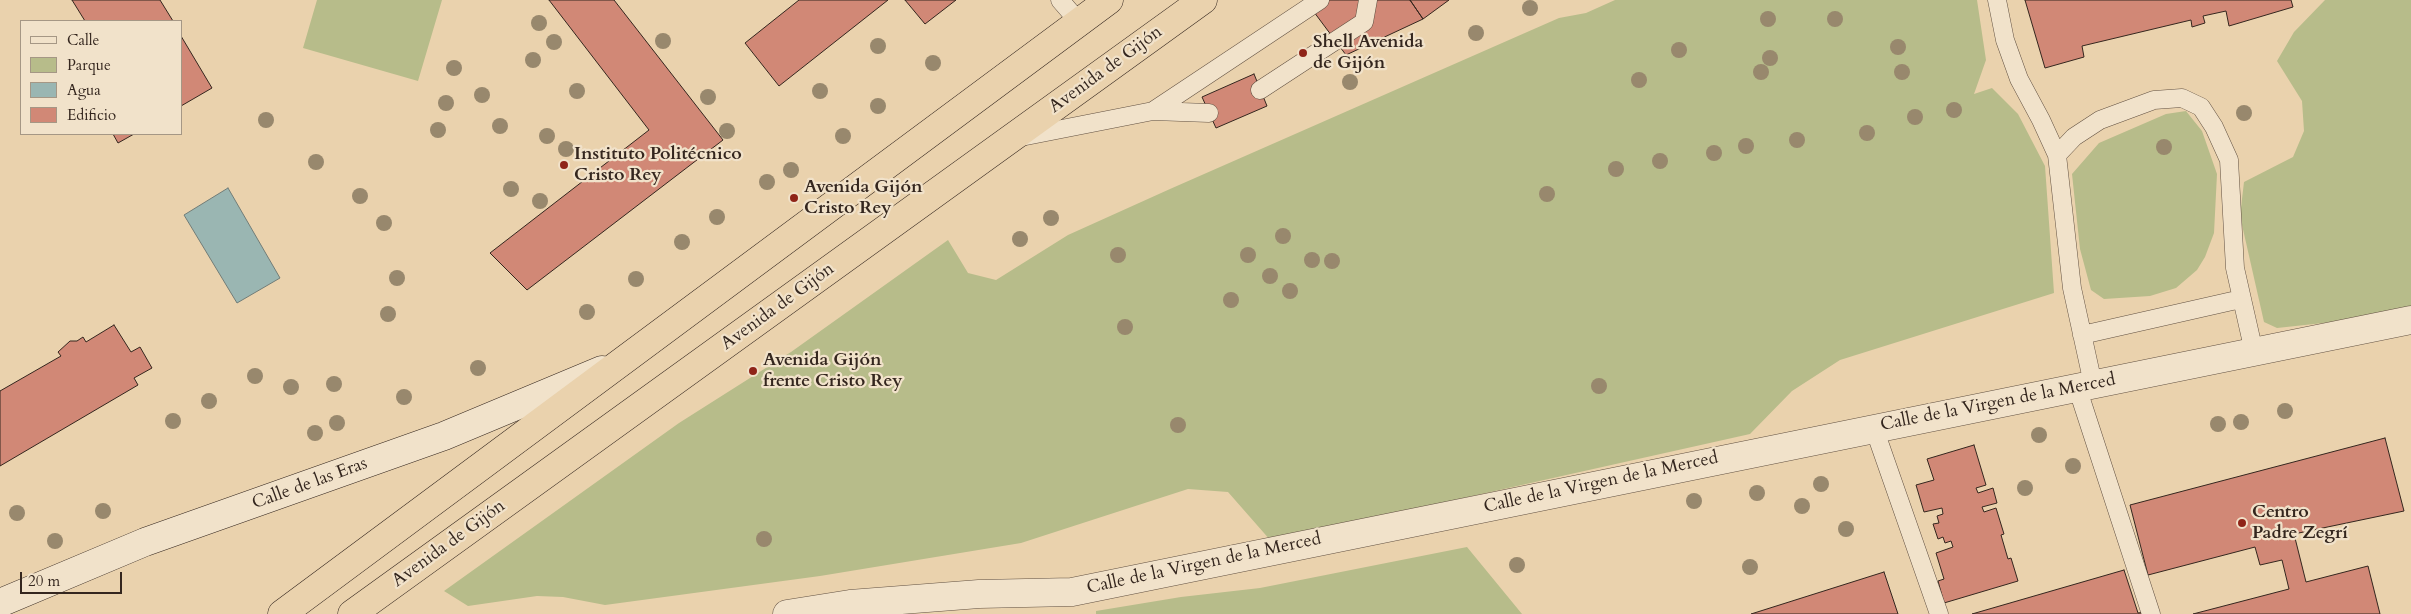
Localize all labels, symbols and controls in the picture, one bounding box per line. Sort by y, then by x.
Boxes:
legend [20,20,182,135]
street label: Avenida de Gijón [1045,22,1167,118]
text: Calle [67,30,99,50]
place label: Shell Avenida de Gijón [1313,32,1423,74]
marker: Shell Avenida de Gijón [1297,47,1309,59]
text: Parque [67,55,111,75]
text: Agua [67,80,101,100]
text: Edificio [67,105,116,125]
place label: Instituto Politécnico Cristo Rey [574,144,742,186]
marker: Instituto Politécnico Cristo Rey [558,159,570,171]
place label: Avenida Gijón Cristo Rey [804,177,923,220]
marker: Avenida Gijón Cristo Rey [788,192,800,204]
street label: Avenida de Gijón [717,259,839,355]
place label: Avenida Gijón frente Cristo Rey [763,350,902,392]
marker: Avenida Gijón frente Cristo Rey [747,365,759,377]
street label: Calle de la Virgen de la Merced [1879,370,2117,436]
street label: Calle de la Virgen de la Merced [1482,448,1720,518]
street label: Calle de las Eras [249,453,371,515]
street label: Avenida de Gijón [388,496,510,592]
place label: Centro Padre Zegrí [2252,502,2348,544]
marker: Centro Padre Zegrí [2236,517,2248,529]
street label: Calle de la Virgen de la Merced [1085,529,1323,599]
scale bar [22,562,125,594]
text: 20 m [28,571,60,591]

